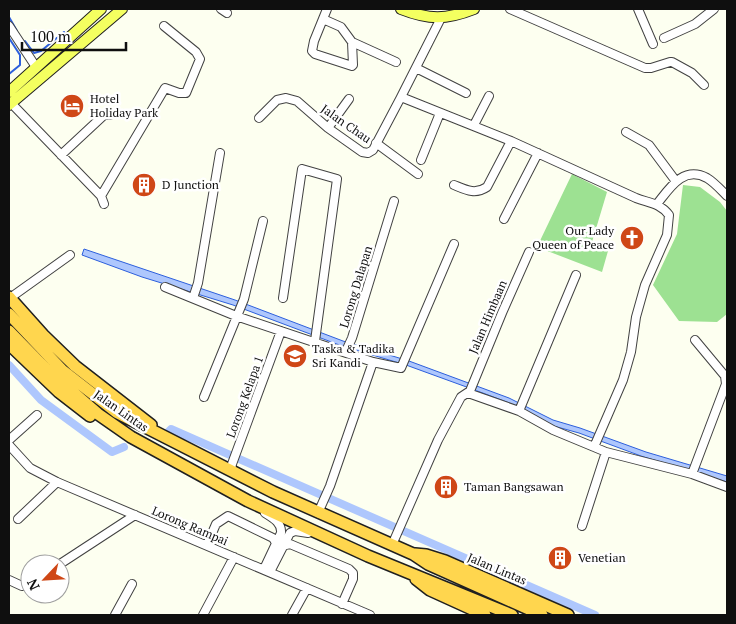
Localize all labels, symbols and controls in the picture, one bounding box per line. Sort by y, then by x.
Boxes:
scale bar [22,20,126,52]
text: 100 m [30,26,71,46]
place label: Hotel Holiday Park [90,91,159,120]
hotel icon: Hotel Holiday Park [59,93,85,119]
street label: Jalan Chau [318,101,374,146]
building icon: D Junction [131,172,157,198]
place label: D Junction [162,177,219,192]
place label: Our Lady Queen of Peace [532,223,615,252]
church icon: Our Lady Queen of Peace [619,225,645,251]
street label: Lorong Dalapan [336,244,375,330]
street label: Jalan Himbaan [465,278,510,356]
place label: Taska & Tadika Sri Kandi [312,341,395,370]
school or university icon: Taska & Tadika Sri Kandi [282,343,308,369]
street label: Lorong Kelapa 1 [223,354,266,440]
street label: Jalan Lintas [91,386,151,435]
building icon: Taman Bangsawan [433,474,459,500]
place label: Taman Bangsawan [464,479,564,494]
street label: Lorong Rampai [150,503,231,548]
building icon: Venetian [547,545,573,571]
street label: Jalan Lintas [465,549,529,588]
place label: Venetian [578,550,626,565]
north arrow [20,554,70,604]
text: N [22,576,44,594]

